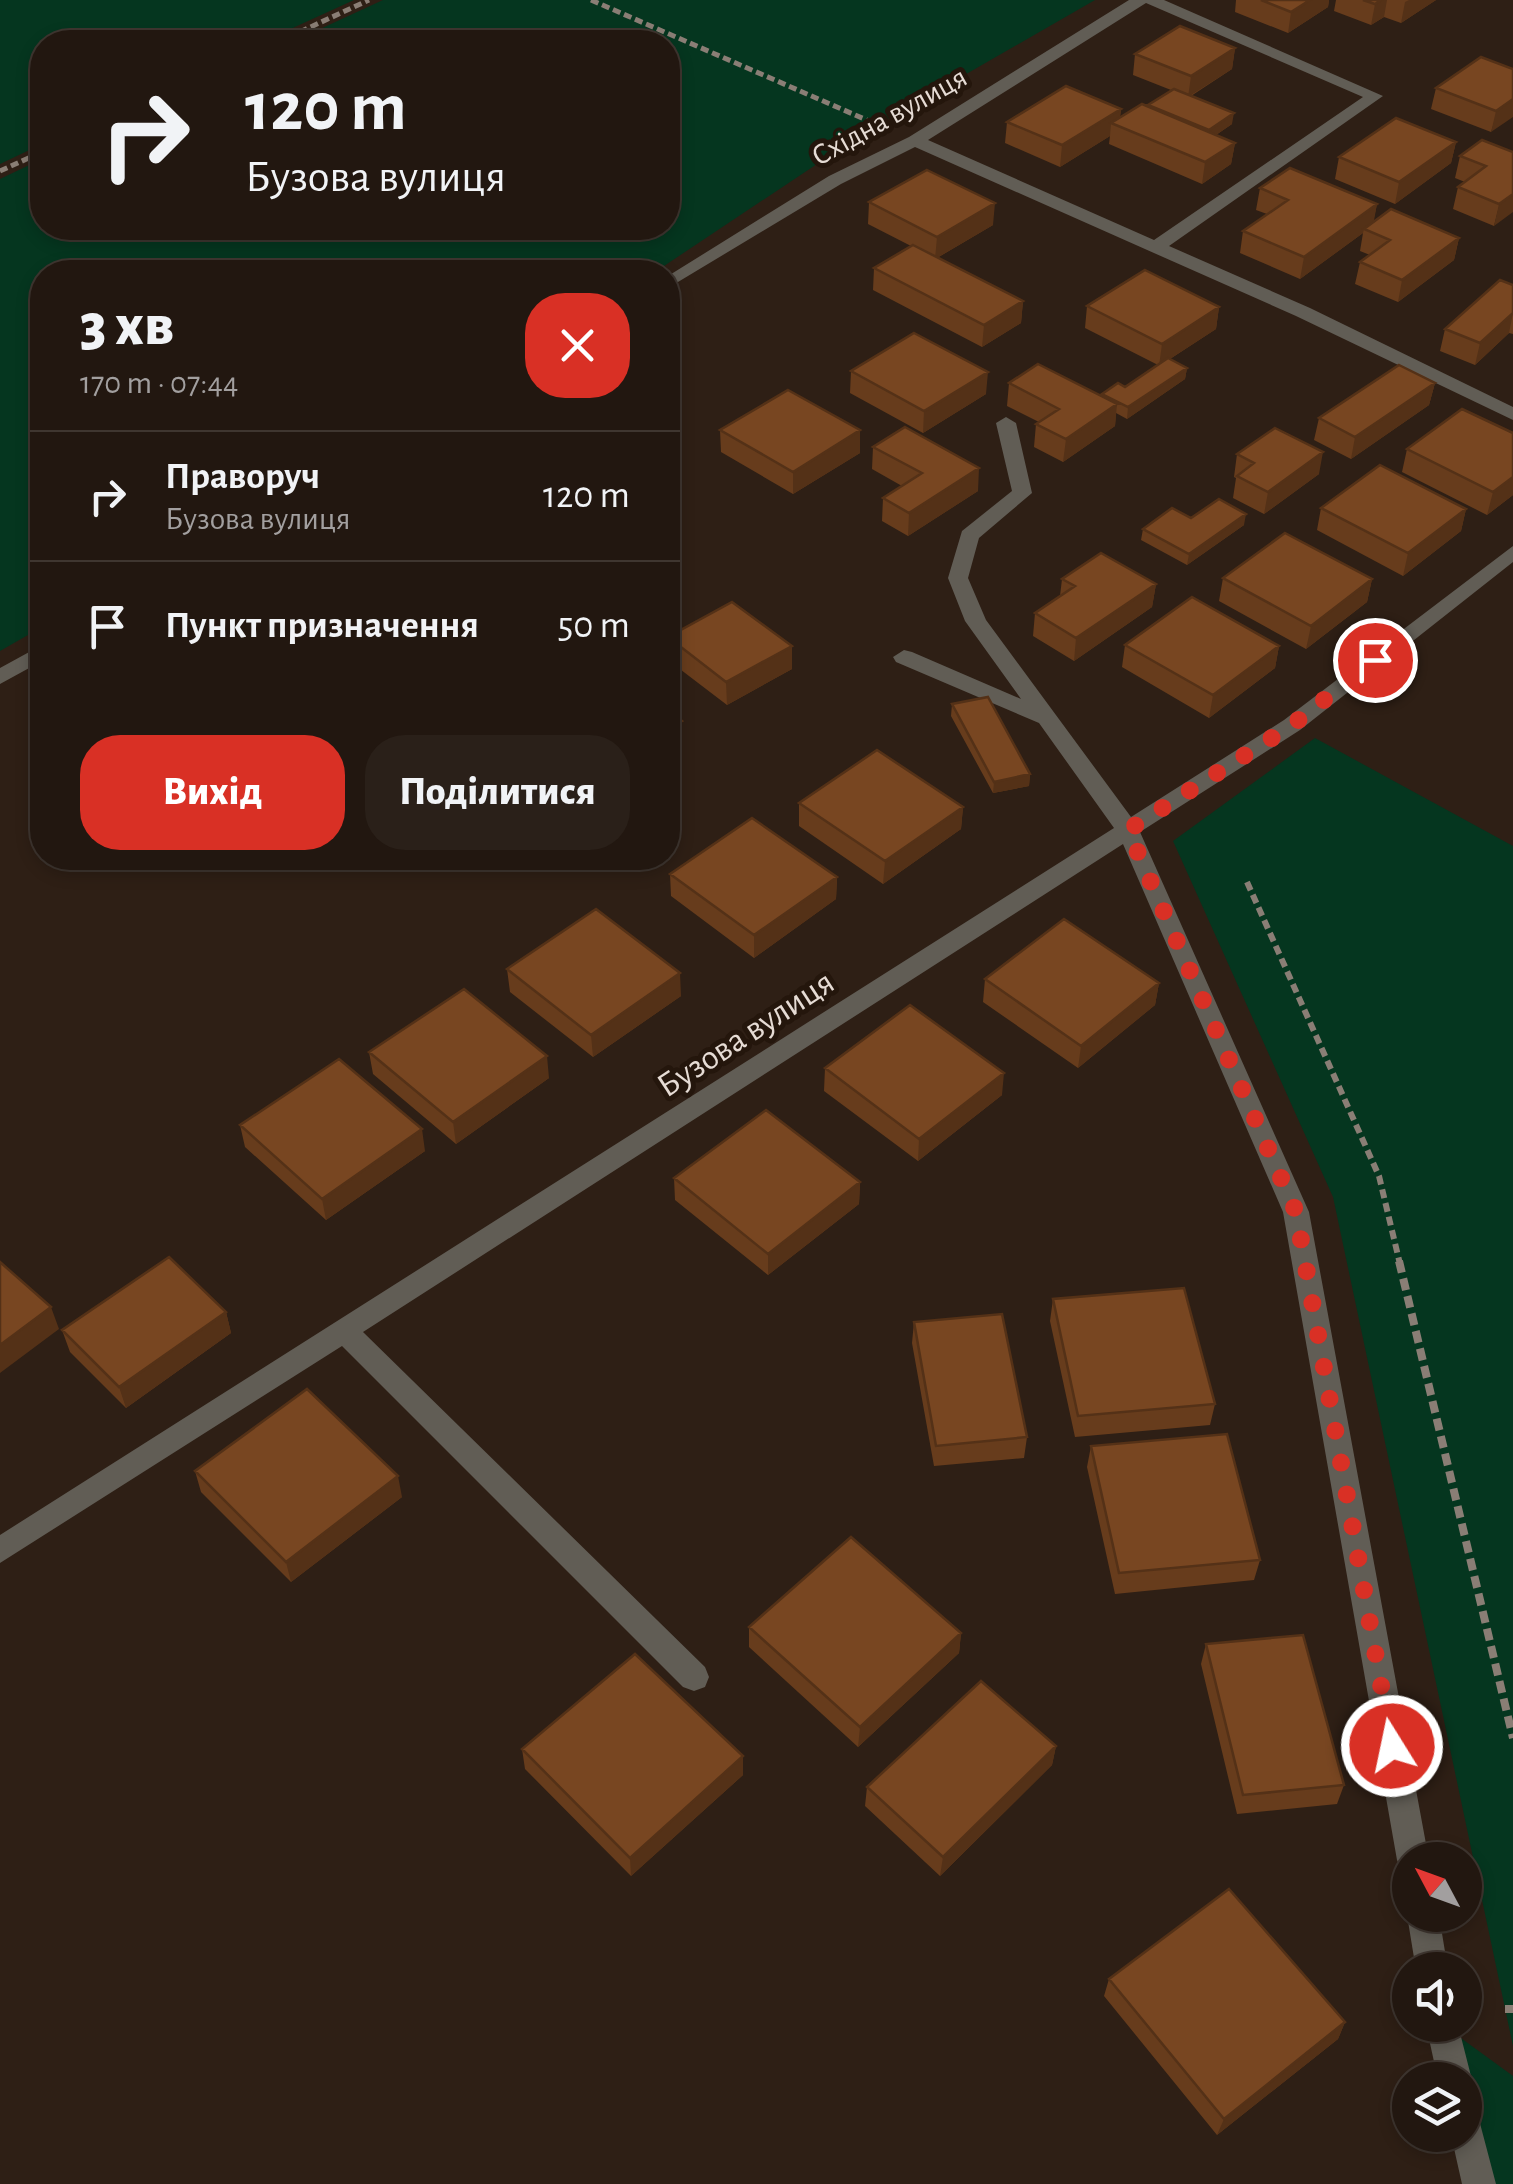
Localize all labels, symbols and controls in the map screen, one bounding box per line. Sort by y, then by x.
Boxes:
street label: Східна вулиця [807,62,972,172]
icon: right [80,70,210,200]
text: 120 m [245,73,407,143]
text: Бузова вулиця [245,155,506,200]
button: close [525,293,630,398]
text: 3 хв [80,296,174,356]
text: 170 m · 07:44 [80,367,238,399]
text: Праворуч [165,458,320,496]
icon: right [80,469,135,524]
text: 120 m [543,477,630,515]
text: Бузова вулиця [165,503,351,535]
icon: arrive [80,599,135,654]
text: Пункт призначення [165,607,479,645]
text: 50 m [557,607,630,645]
pin [1333,618,1418,703]
icon: arrive [1348,633,1403,688]
button: Вихід [80,735,345,850]
button: Поділитися [365,735,630,850]
street label: Бузова вулиця [651,964,840,1104]
position arrow [1340,1694,1444,1798]
north arrow [1392,1842,1482,1932]
map controls [1392,1842,1482,2152]
button: sound [1392,1952,1482,2042]
button: layers [1392,2062,1482,2152]

